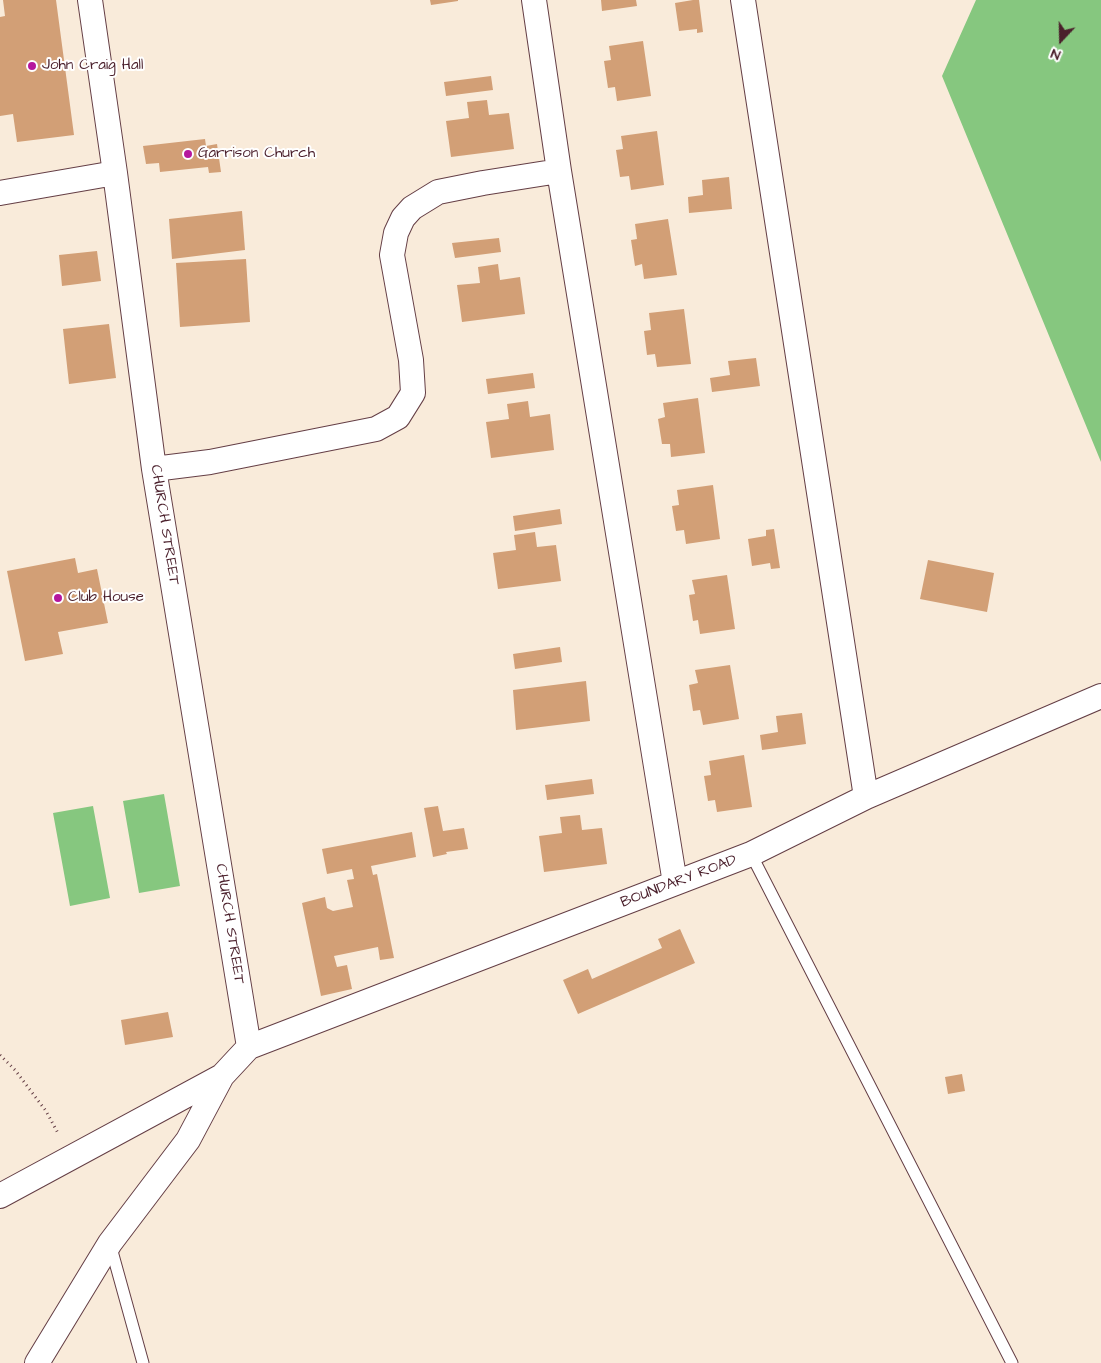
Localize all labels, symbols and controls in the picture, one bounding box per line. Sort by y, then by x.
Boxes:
north arrow [1036,15,1086,65]
text: N [1048,43,1063,65]
place label: John Craig Hall [42,57,143,75]
marker: John Craig Hall [26,60,38,72]
place label: Garrison Church [198,145,315,163]
marker: Garrison Church [182,148,194,160]
street label: CHURCH STREET [146,464,182,586]
place label: Club House [68,589,144,607]
marker: Club House [52,592,64,604]
street label: BOUNDARY ROAD [619,852,739,912]
street label: CHURCH STREET [211,863,247,985]

